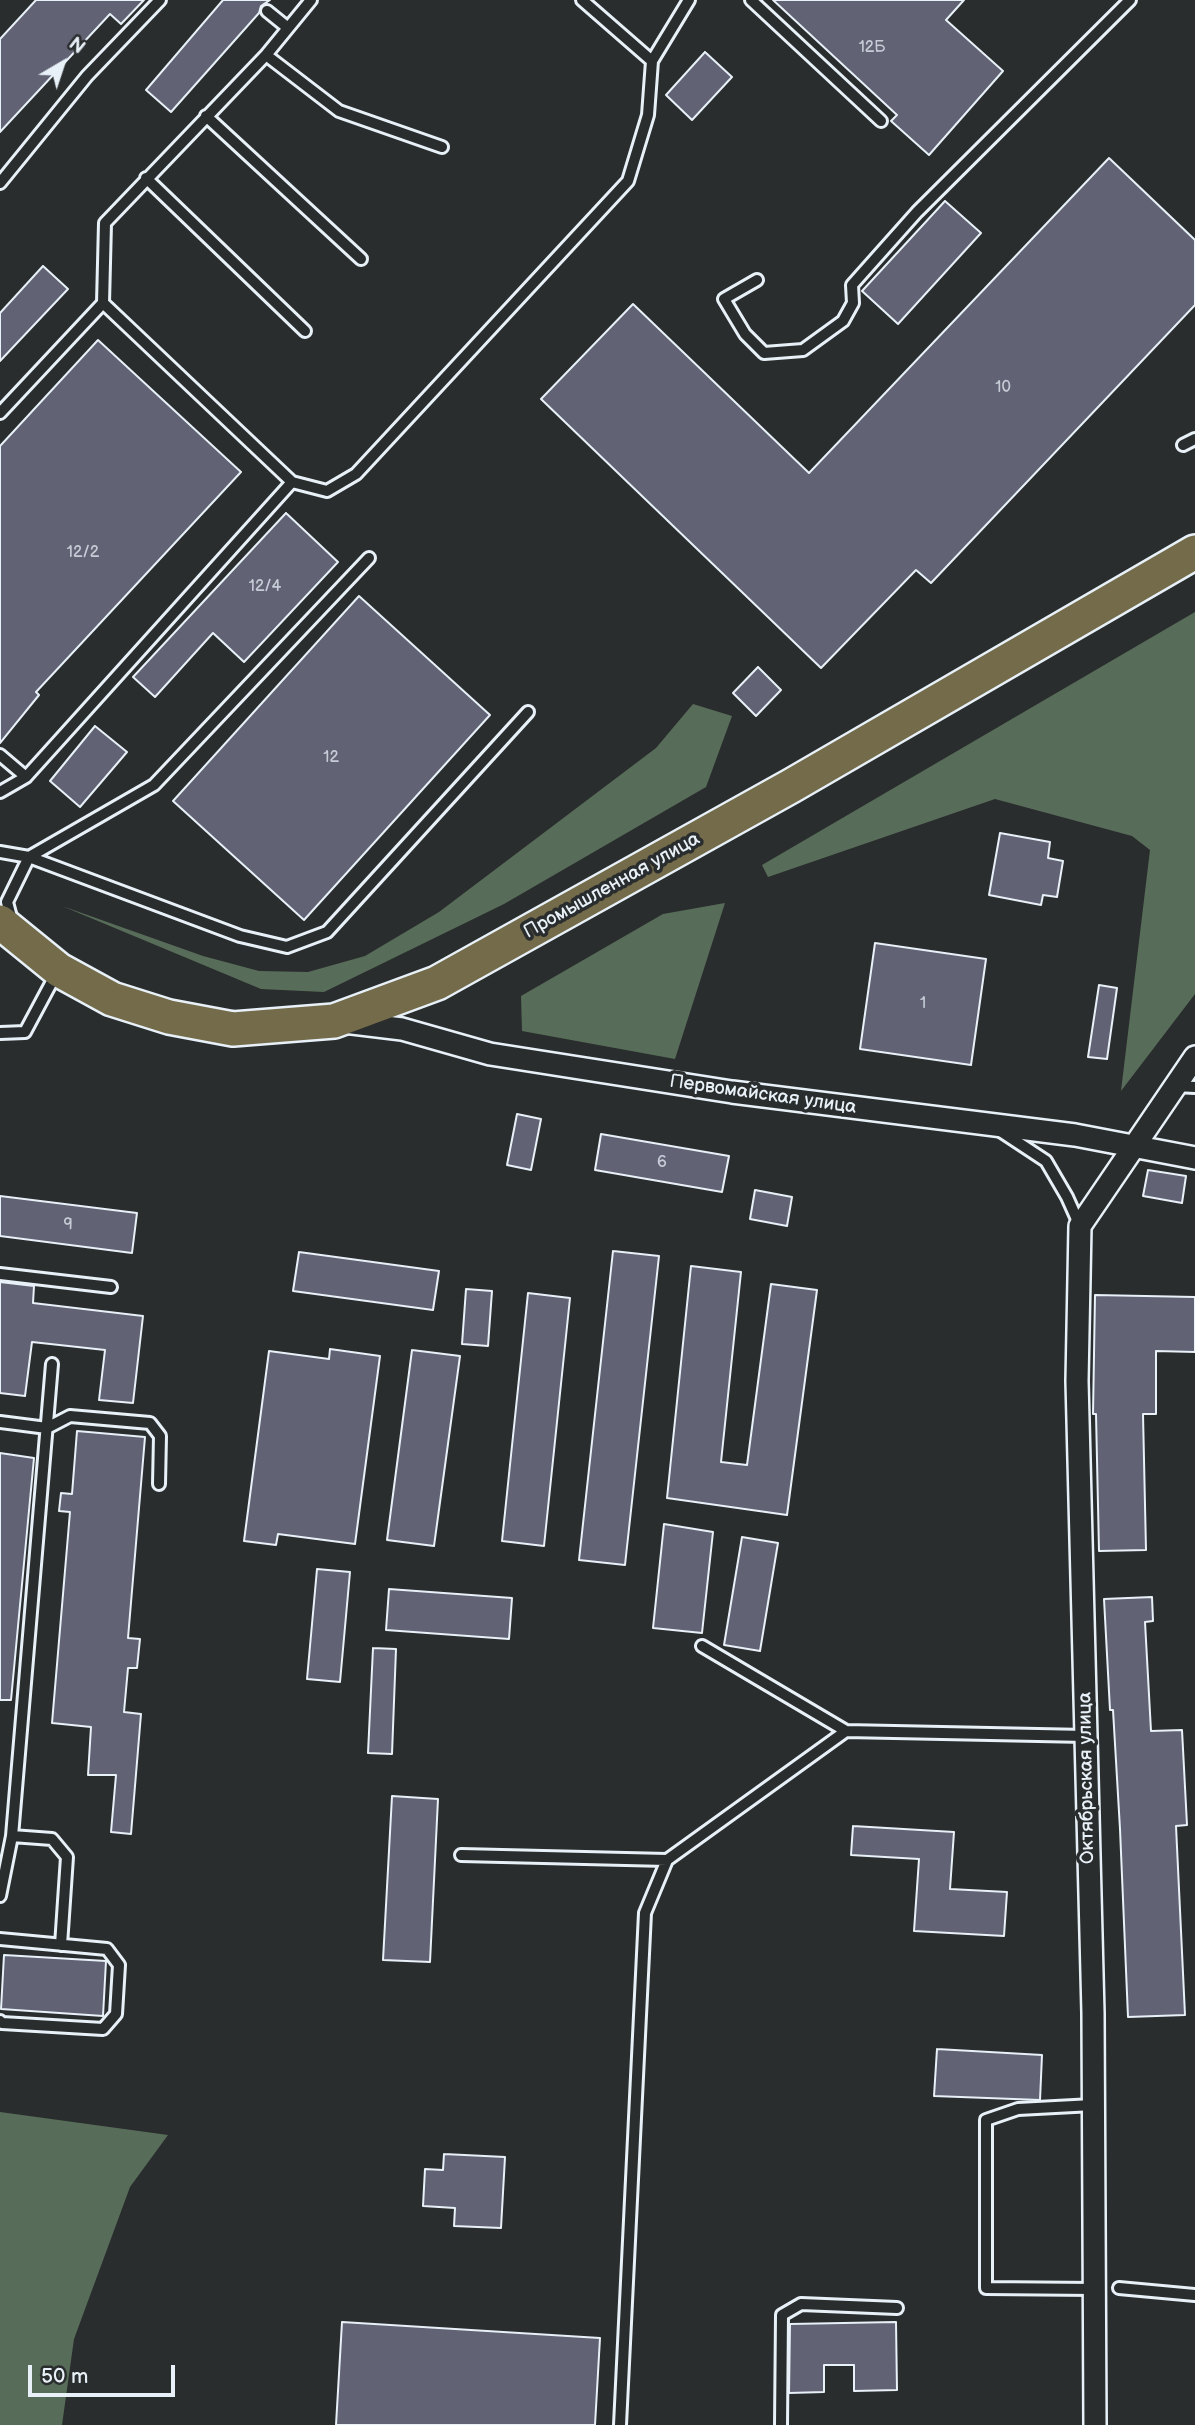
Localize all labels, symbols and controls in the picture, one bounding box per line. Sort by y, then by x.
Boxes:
north arrow [28,28,98,98]
text: N [64,33,89,60]
house number: 12Б [859,38,885,58]
house number: 10 [995,378,1011,398]
house number: 12/2 [67,543,99,563]
house number: 12/4 [249,577,281,597]
house number: 12 [323,748,339,768]
street label: Промышленная улица [520,828,704,944]
house number: 1 [920,994,926,1014]
street label: Первомайская улица [668,1071,858,1119]
house number: 6 [657,1153,667,1173]
house number: 9 [63,1215,73,1235]
street label: Октябрьская улица [1074,1692,1100,1864]
scale bar [32,2352,178,2396]
text: 50 m [41,2364,88,2389]

